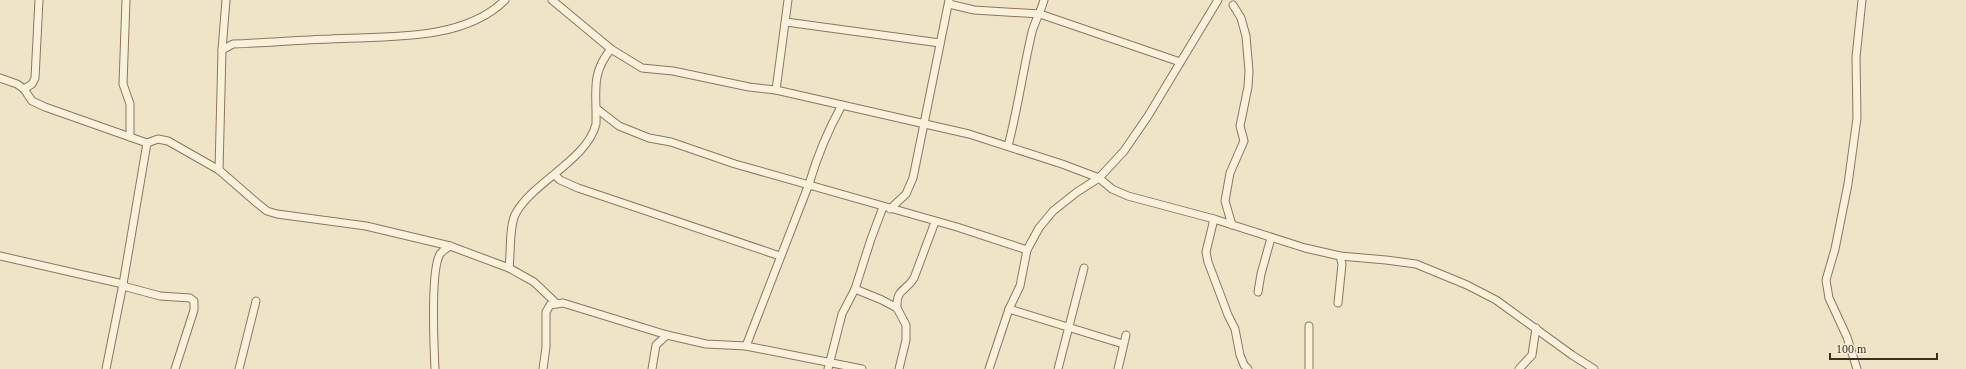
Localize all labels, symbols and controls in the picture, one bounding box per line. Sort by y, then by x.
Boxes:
scale bar [1830,335,1937,361]
text: 100 m [1836,342,1867,356]

